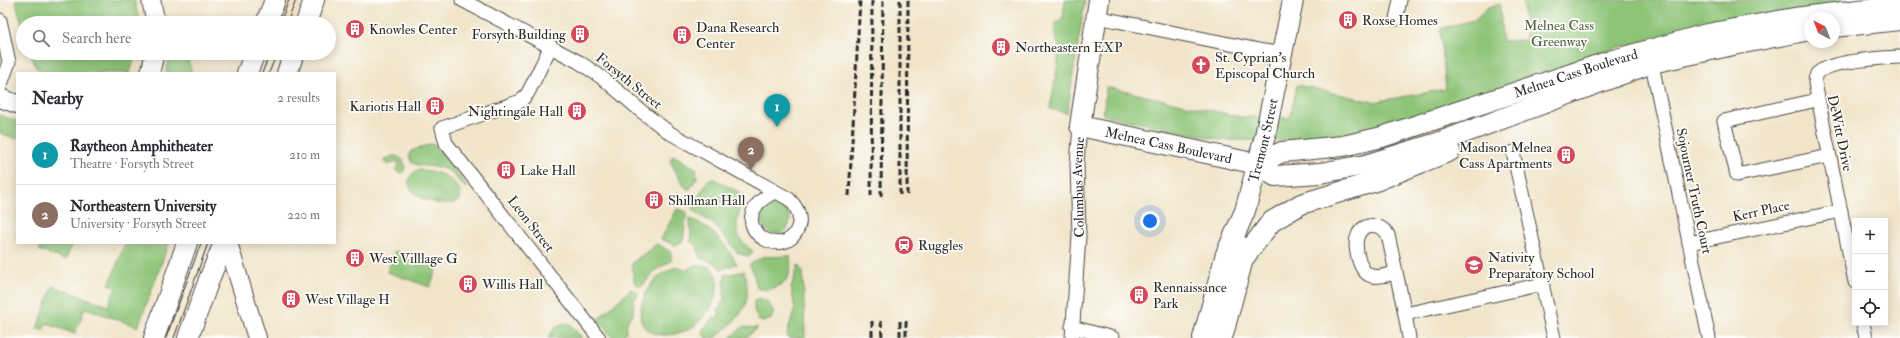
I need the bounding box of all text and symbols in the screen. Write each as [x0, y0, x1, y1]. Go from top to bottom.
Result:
building icon: Roxse Homes [1337, 9, 1359, 31]
place label: Roxse Homes [1362, 12, 1438, 29]
north arrow [1804, 12, 1840, 48]
search box [16, 16, 336, 60]
park label: Melnea Cass Greenway [1524, 17, 1594, 51]
building icon: Knowles Center [344, 18, 366, 40]
place label: Dana Research Center [696, 19, 780, 52]
place label: Knowles Center [369, 21, 458, 38]
building icon: Forsyth Building [569, 23, 591, 45]
building icon: Dana Research Center [671, 24, 693, 46]
place label: Forsyth Building [471, 26, 567, 44]
icon: search [30, 27, 52, 49]
text: Search here [62, 29, 131, 48]
building icon: Northeastern EXP [990, 36, 1012, 58]
place label: Northeastern EXP [1015, 39, 1122, 56]
street label: Melnea Cass Boulevard [1511, 45, 1640, 101]
street label: Forsyth Street [592, 49, 666, 114]
place label: St. Cyprian's Episcopal Church [1215, 49, 1316, 83]
church icon: St. Cyprian's Episcopal Church [1190, 54, 1212, 76]
text: Nearby [32, 88, 83, 109]
text: 2 results [277, 90, 320, 106]
street label: DeWitt Drive [1824, 93, 1856, 173]
pin: 1 [764, 94, 790, 127]
building icon: Kariotis Hall [424, 95, 446, 117]
street label: Tremont Street [1245, 96, 1281, 184]
place label: Kariotis Hall [349, 98, 421, 115]
building icon: Nightingale Hall [566, 100, 588, 122]
place label: Nightingale Hall [468, 103, 563, 120]
street label: Melnea Cass Boulevard [1103, 123, 1234, 167]
street label: Sojourner Truth Court [1672, 126, 1716, 256]
street label: Columbus Avenue [1068, 136, 1088, 238]
text: Raytheon Amphitheater [70, 137, 213, 156]
pin: 2 [738, 137, 764, 170]
place label: Madison Melnea Cass Apartments [1459, 139, 1552, 173]
building icon: Madison Melnea Cass Apartments [1555, 144, 1577, 166]
text: 1 [43, 147, 47, 163]
text: 210 m [289, 147, 320, 163]
text: Theatre · Forsyth Street [70, 156, 194, 172]
building icon: Lake Hall [495, 159, 517, 181]
place label: Lake Hall [520, 162, 576, 179]
building icon: Shillman Hall [643, 189, 665, 211]
place label: Shillman Hall [668, 192, 746, 209]
street label: Leon Street [504, 193, 558, 256]
text: Northeastern University [70, 197, 216, 216]
street label: Kerr Place [1731, 197, 1791, 225]
text: 2 [42, 207, 48, 223]
text: 220 m [287, 207, 320, 223]
your location [1140, 211, 1160, 231]
text: University · Forsyth Street [70, 216, 206, 232]
map controls [1852, 218, 1888, 326]
button: + [1852, 218, 1888, 254]
station icon: Ruggles [893, 234, 915, 256]
place label: Ruggles [918, 237, 963, 254]
building icon: West Villlage G [344, 247, 366, 269]
place label: Nativity Preparatory School [1488, 249, 1595, 283]
place label: West Villlage G [368, 250, 458, 267]
school or university icon: Nativity Preparatory School [1463, 254, 1485, 276]
button: − [1852, 254, 1888, 290]
building icon: Willis Hall [457, 273, 479, 295]
place label: Willis Hall [481, 276, 543, 293]
place label: Rennaissance Park [1153, 279, 1227, 312]
building icon: Rennaissance Park [1128, 284, 1150, 306]
building icon: West Village H [280, 288, 302, 310]
button: locate [1852, 290, 1888, 326]
place label: West Village H [304, 291, 390, 308]

